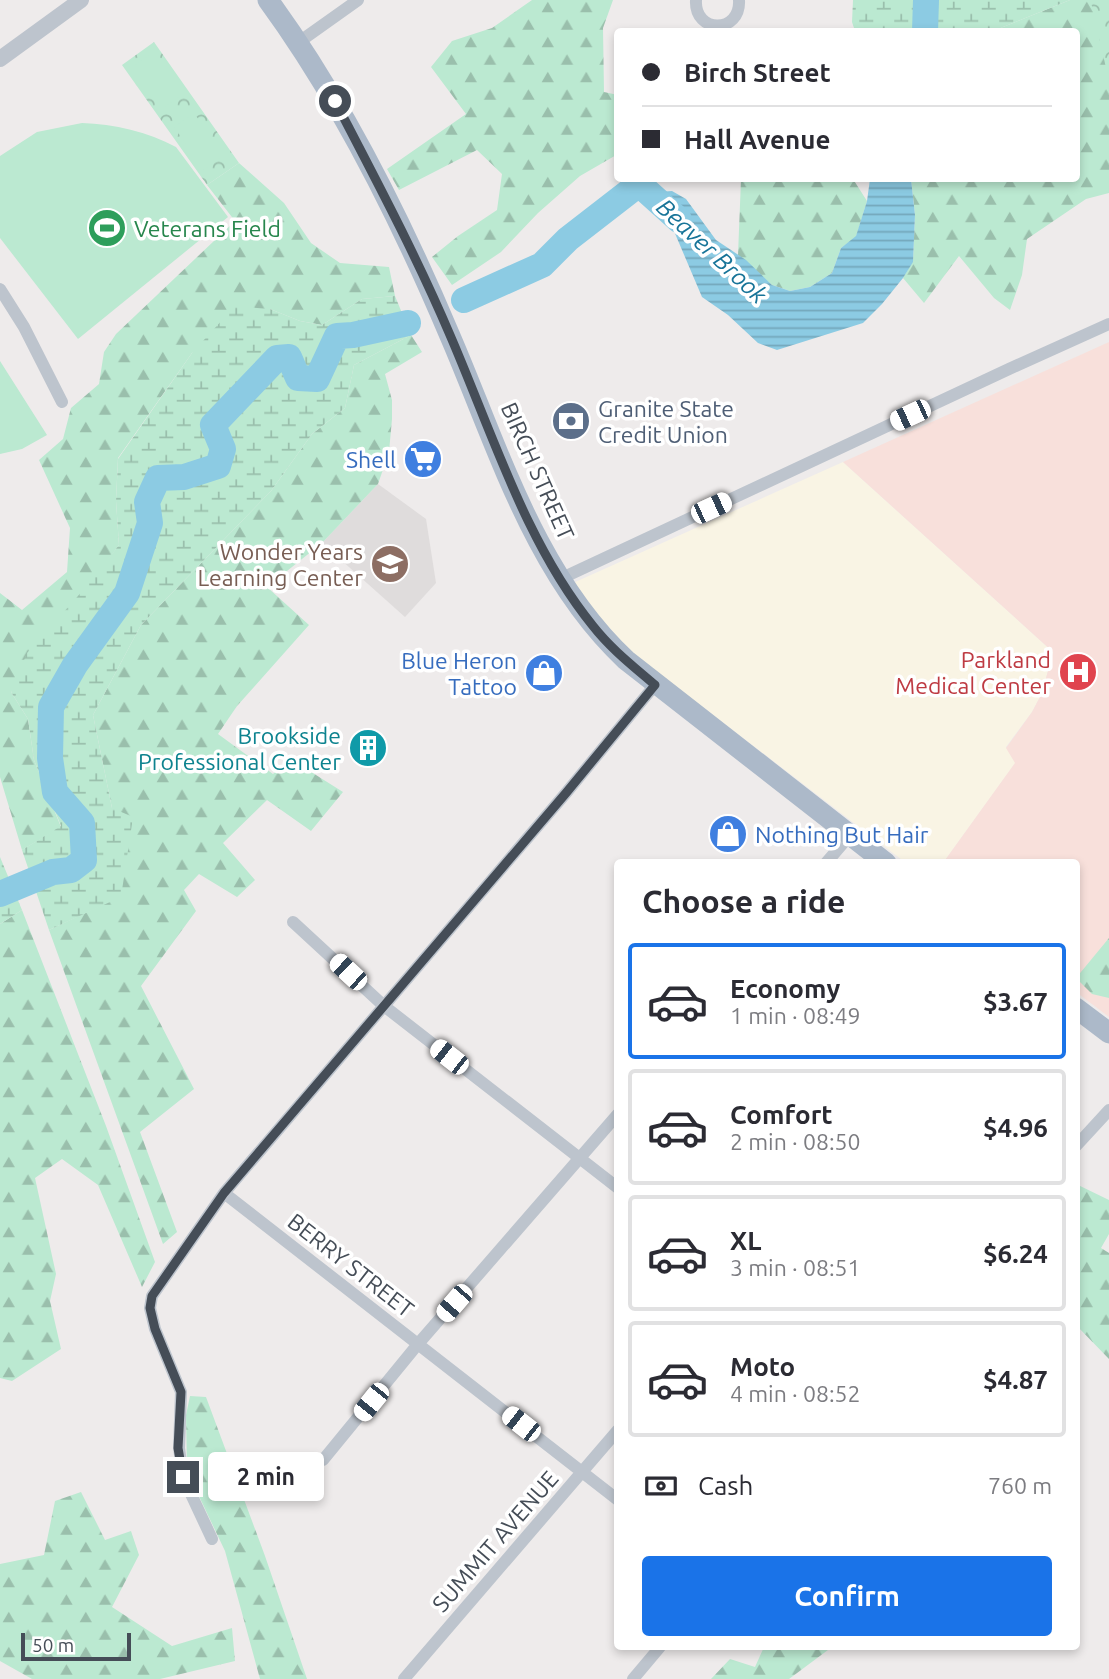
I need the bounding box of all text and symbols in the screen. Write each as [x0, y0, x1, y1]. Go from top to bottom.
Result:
text: Birch Street [684, 58, 831, 87]
route start [319, 85, 351, 117]
text: Hall Avenue [684, 125, 830, 154]
water label: Beaver Brook [651, 193, 773, 309]
sports icon: Veterans Field [86, 207, 128, 249]
place label: Veterans Field [134, 216, 281, 241]
place label: Granite State Credit Union [598, 396, 734, 447]
car [887, 397, 934, 433]
street label: BIRCH STREET [497, 398, 580, 544]
bank icon: Granite State Credit Union [550, 400, 592, 442]
supermarket icon: Shell [402, 438, 444, 480]
place label: Shell [346, 447, 396, 472]
car [688, 490, 735, 526]
place label: Wonder Years Learning Center [197, 539, 363, 590]
school or university icon: Wonder Years Learning Center [369, 543, 411, 585]
place label: Parkland Medical Center [895, 647, 1051, 698]
place label: Blue Heron Tattoo [401, 648, 517, 699]
hospital icon: Parkland Medical Center [1057, 651, 1099, 693]
shop icon: Blue Heron Tattoo [523, 652, 565, 694]
place label: Brookside Professional Center [138, 723, 341, 774]
building icon: Brookside Professional Center [347, 727, 389, 769]
shop icon: Nothing But Hair [707, 813, 749, 855]
place label: Nothing But Hair [755, 822, 929, 847]
text: Choose a ride [642, 883, 845, 919]
car [326, 950, 371, 994]
icon: car [646, 970, 709, 1033]
text: Economy [730, 974, 840, 1003]
text: $3.67 [983, 987, 1048, 1016]
text: 1 min · 08:49 [730, 1003, 861, 1028]
car [426, 1036, 473, 1078]
icon: car [646, 1096, 709, 1159]
text: Comfort [730, 1100, 833, 1129]
text: $4.96 [983, 1113, 1048, 1142]
text: 2 min · 08:50 [730, 1129, 861, 1154]
street label: BERRY STREET [283, 1208, 419, 1322]
icon: car [646, 1222, 709, 1285]
text: XL [730, 1226, 761, 1255]
text: $6.24 [983, 1239, 1048, 1268]
text: 3 min · 08:51 [730, 1255, 861, 1280]
car [433, 1280, 476, 1326]
icon: car [646, 1348, 709, 1411]
text: Moto [730, 1352, 795, 1381]
text: $4.87 [983, 1365, 1048, 1394]
car [350, 1379, 393, 1425]
text: 4 min · 08:52 [730, 1381, 861, 1406]
car [498, 1403, 545, 1445]
callout: 2 min [208, 1452, 323, 1502]
route end [167, 1461, 199, 1493]
text: 2 min [237, 1464, 295, 1489]
street label: SUMMIT AVENUE [427, 1466, 563, 1616]
icon: cash [642, 1467, 680, 1505]
text: Cash [698, 1471, 753, 1500]
text: 760 m [988, 1473, 1052, 1498]
button: Confirm [642, 1556, 1052, 1636]
scale bar [21, 1630, 131, 1662]
text: 50 m [32, 1634, 74, 1656]

